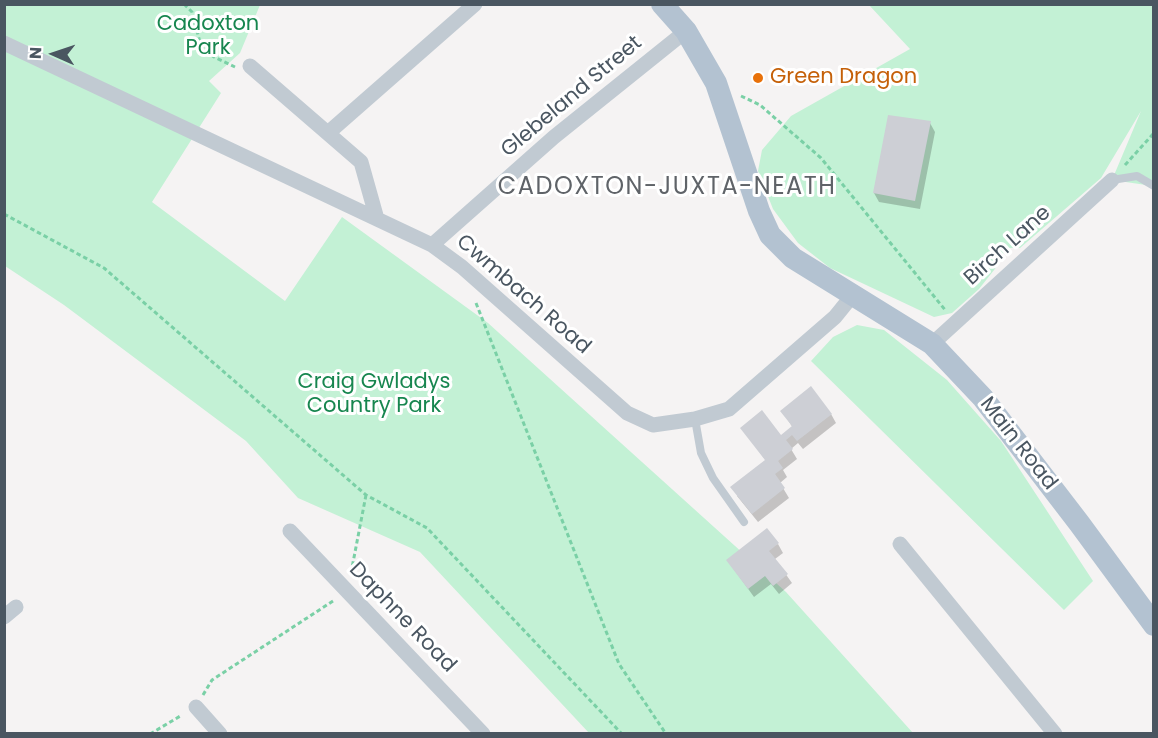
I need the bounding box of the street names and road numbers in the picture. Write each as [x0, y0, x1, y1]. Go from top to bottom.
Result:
street label: Glebeland Street [497, 31, 647, 163]
street label: Birch Lane [960, 201, 1056, 291]
street label: Cwmbach Road [451, 230, 595, 360]
street label: Main Road [974, 392, 1062, 496]
street label: Daphne Road [343, 558, 461, 678]

